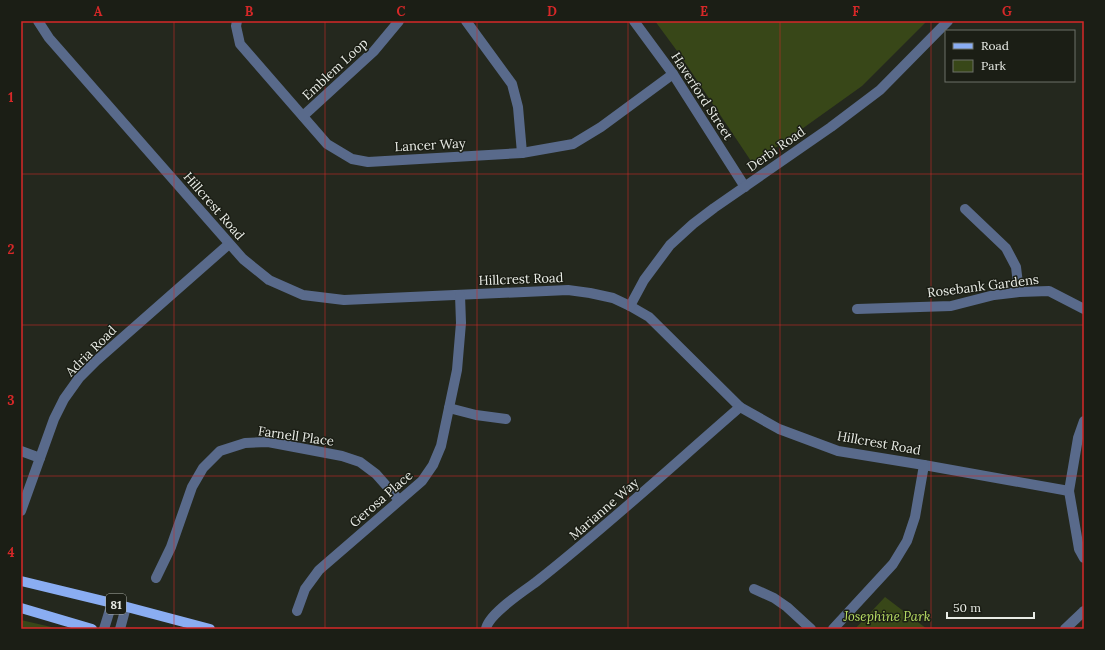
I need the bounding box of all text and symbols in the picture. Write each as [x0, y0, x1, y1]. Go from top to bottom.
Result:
text: A [94, 3, 103, 20]
text: B [245, 3, 254, 20]
text: C [397, 3, 406, 20]
text: D [547, 3, 557, 20]
text: E [700, 3, 708, 20]
text: F [852, 3, 860, 20]
text: G [1002, 3, 1012, 20]
legend [945, 30, 1075, 82]
street label: Emblem Loop [299, 34, 371, 104]
text: Road [981, 38, 1009, 53]
street label: Haverford Street [667, 49, 737, 143]
text: Park [981, 58, 1007, 73]
text: 1 [8, 89, 14, 106]
street label: Derbi Road [744, 123, 809, 175]
street label: Lancer Way [394, 135, 466, 155]
street label: Hillcrest Road [180, 168, 248, 244]
text: 2 [8, 241, 15, 258]
street label: Hillcrest Road [478, 269, 564, 289]
street label: Rosebank Gardens [926, 271, 1040, 301]
street label: Adria Road [61, 322, 120, 381]
text: 3 [7, 392, 15, 409]
street label: Farnell Place [257, 422, 335, 450]
street label: Hillcrest Road [836, 427, 923, 459]
street label: Gerosa Place [346, 467, 416, 531]
street label: Marianne Way [566, 474, 642, 544]
text: 4 [7, 544, 15, 561]
road number: 81 [106, 594, 126, 614]
scale bar [947, 594, 1034, 620]
text: 50 m [953, 600, 981, 615]
park label: Josephine Park [842, 608, 931, 625]

